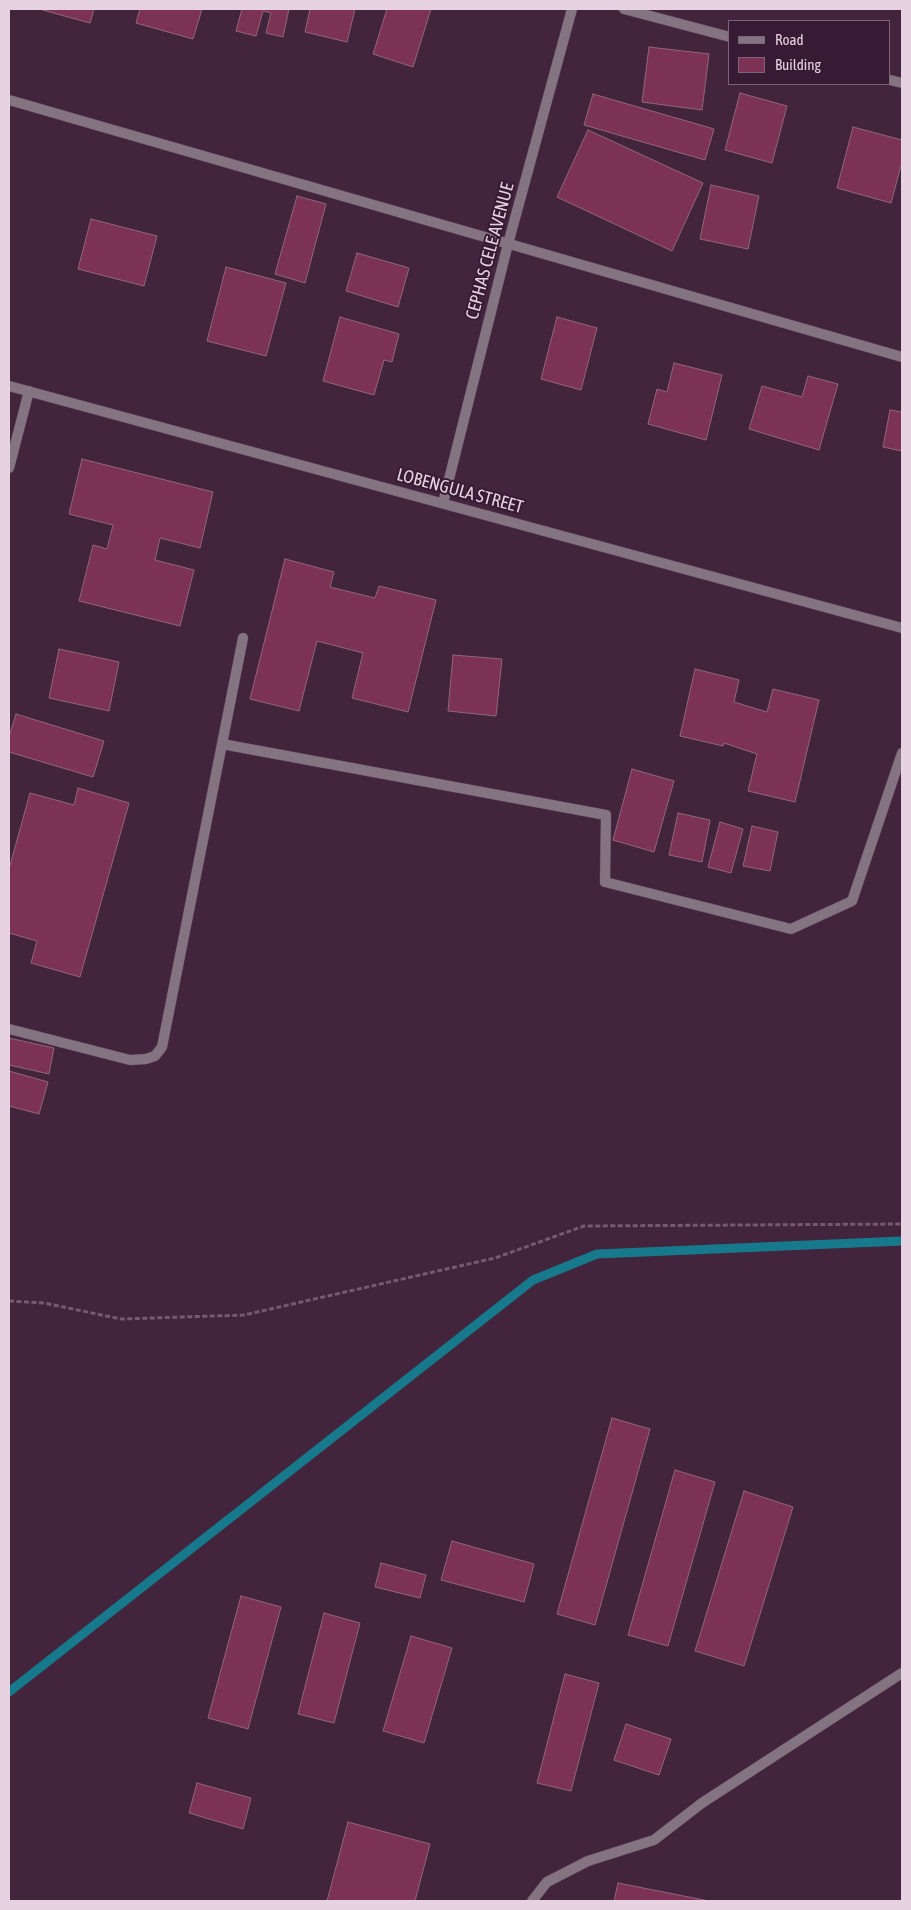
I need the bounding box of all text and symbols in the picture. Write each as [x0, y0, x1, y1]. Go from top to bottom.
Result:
legend [728, 20, 891, 85]
text: Road [775, 31, 804, 48]
text: Building [775, 56, 821, 73]
street label: CEPHAS CELE AVENUE [461, 180, 519, 322]
street label: LOBENGULA STREET [394, 464, 526, 518]

